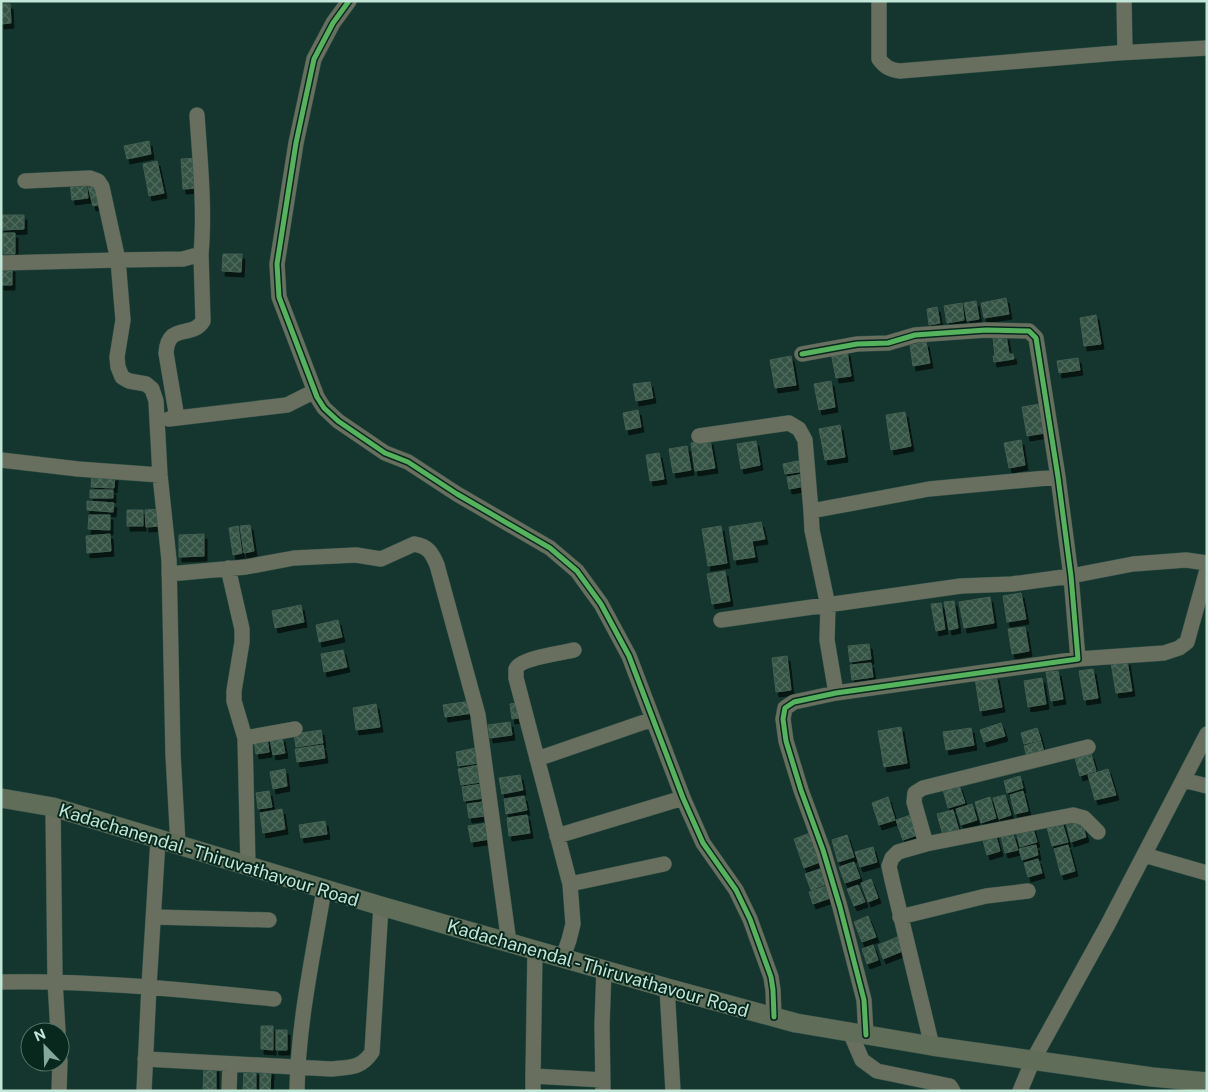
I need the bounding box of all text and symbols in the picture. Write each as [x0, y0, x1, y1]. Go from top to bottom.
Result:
street label: Kadachanendal - Thiruvathavour Road [56, 799, 362, 911]
street label: Kadachanendal - Thiruvathavour Road [445, 915, 751, 1021]
north arrow [20, 1022, 70, 1072]
text: N [32, 1026, 48, 1045]

